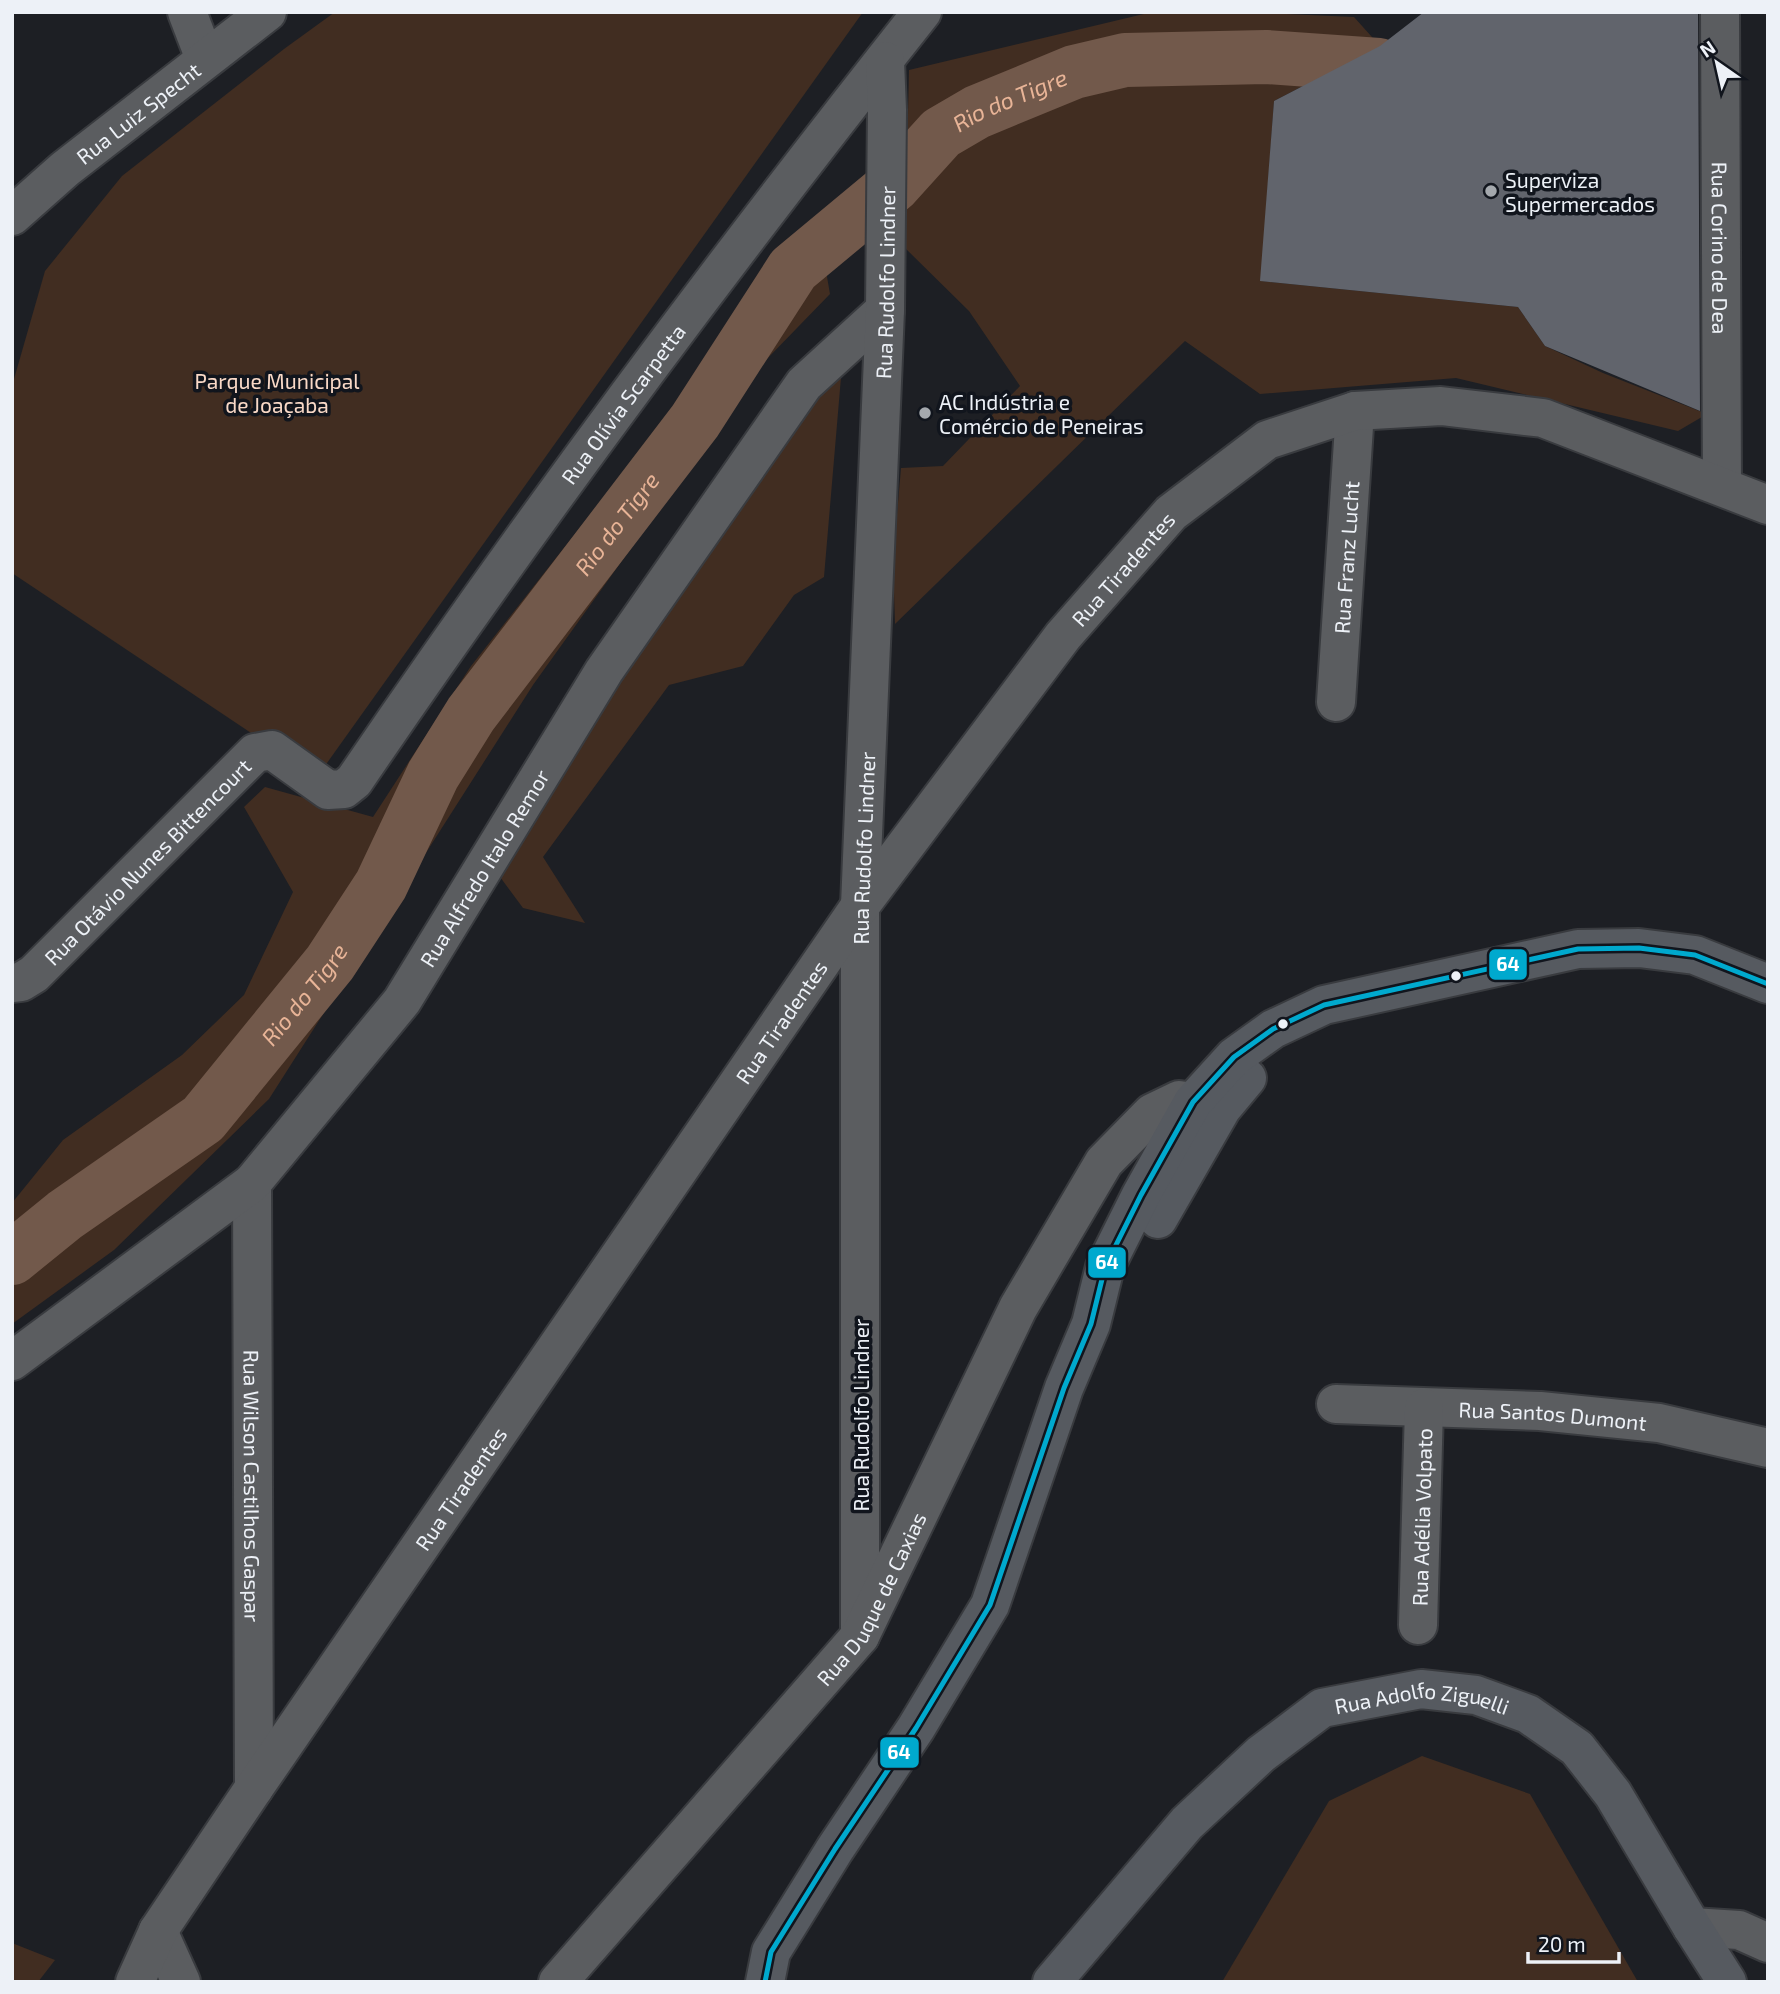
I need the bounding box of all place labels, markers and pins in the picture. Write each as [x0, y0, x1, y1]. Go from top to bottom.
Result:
place label: Superviza Supermercados [1505, 167, 1655, 216]
marker: Superviza Supermercados [1483, 183, 1499, 199]
place label: AC Indústria e Comércio de Peneiras [939, 389, 1144, 438]
marker: AC Indústria e Comércio de Peneiras [917, 405, 933, 421]
unlabelled marker [1449, 969, 1463, 983]
unlabelled marker [1276, 1017, 1290, 1031]

